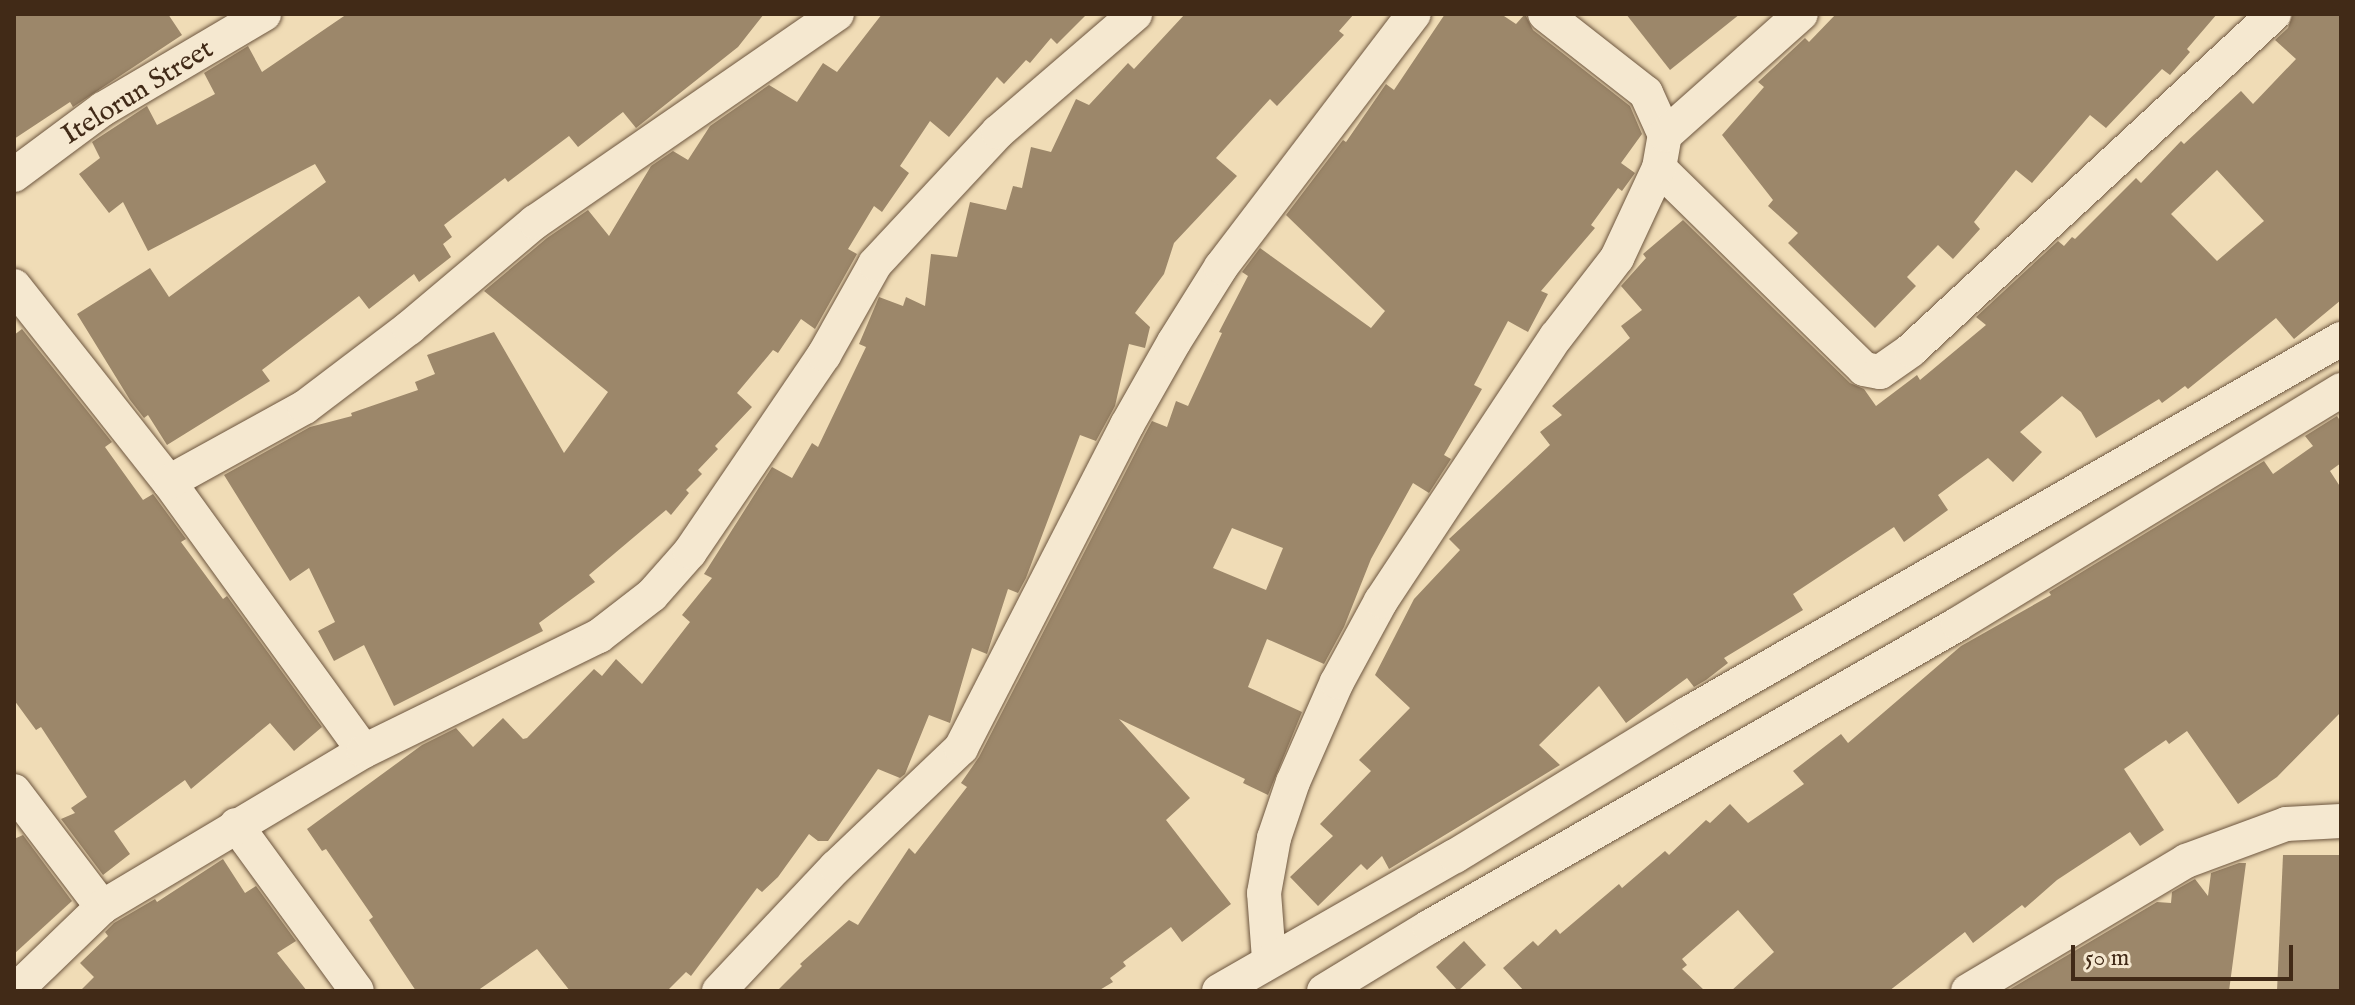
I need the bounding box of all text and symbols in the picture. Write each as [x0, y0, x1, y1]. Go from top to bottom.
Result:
street label: Itelorun Street [56, 33, 220, 153]
scale bar [2075, 929, 2297, 979]
text: 50 m [2085, 943, 2129, 974]

